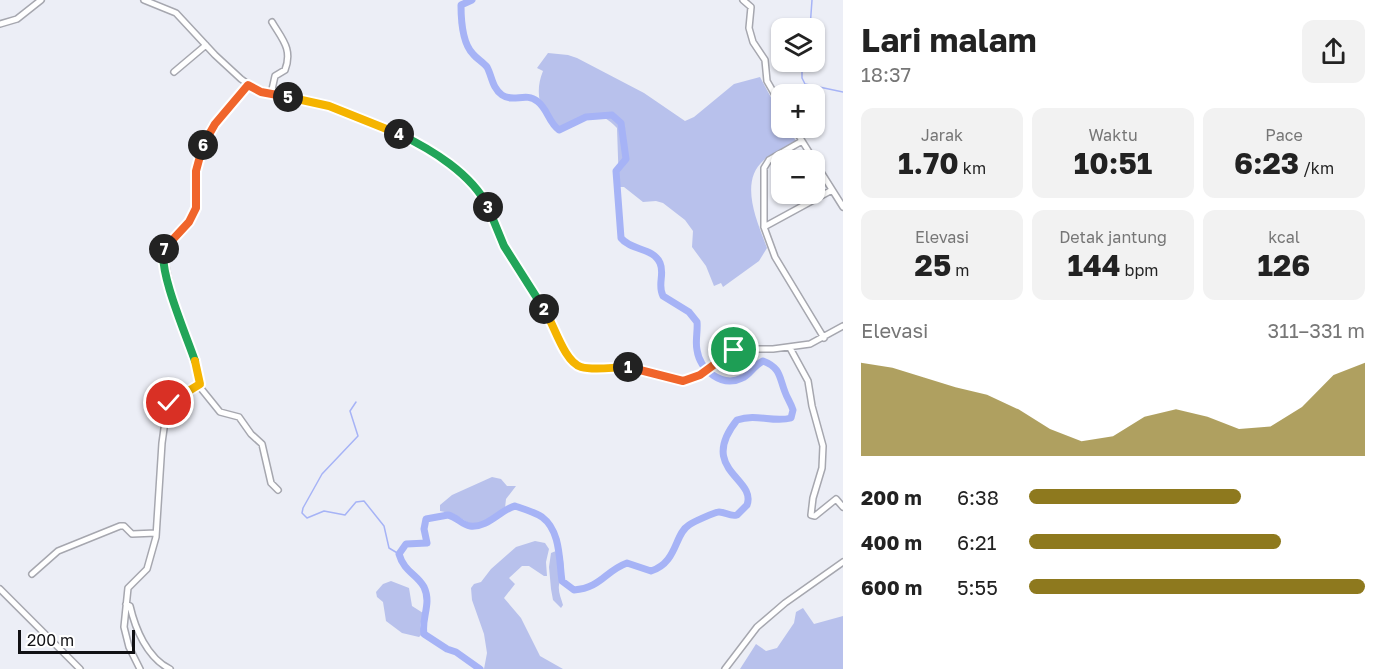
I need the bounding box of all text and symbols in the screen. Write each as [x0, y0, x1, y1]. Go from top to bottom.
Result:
map controls [771, 18, 825, 204]
button: layers [771, 18, 825, 72]
text: Lari malam [861, 20, 1037, 59]
button: share [1302, 20, 1365, 83]
text: 18:37 [861, 62, 911, 86]
pin: 5 [273, 82, 303, 112]
button: + [771, 84, 825, 138]
text: 5 [283, 87, 293, 107]
pin: 4 [384, 119, 414, 149]
text: 4 [394, 124, 404, 144]
text: Jarak [921, 125, 963, 145]
text: Waktu [1088, 125, 1138, 145]
text: Pace [1265, 125, 1303, 145]
pin: 6 [188, 130, 218, 160]
text: 6 [198, 135, 208, 155]
text: 1.70 [898, 145, 959, 181]
text: 10:51 [1074, 145, 1152, 181]
text: 6:23 [1234, 145, 1299, 181]
button: − [771, 150, 825, 204]
text: km [959, 158, 986, 178]
text: /km [1299, 158, 1334, 178]
pin: 3 [473, 192, 503, 222]
text: 3 [483, 197, 493, 217]
text: Elevasi [915, 227, 969, 247]
text: Detak jantung [1059, 227, 1167, 247]
text: kcal [1268, 227, 1300, 247]
pin: 7 [149, 234, 179, 264]
text: 7 [160, 239, 168, 259]
text: 25 [915, 247, 951, 283]
text: 144 [1068, 247, 1121, 283]
text: 126 [1258, 247, 1310, 283]
text: m [951, 260, 969, 280]
text: bpm [1121, 260, 1158, 280]
pin: 2 [529, 294, 559, 324]
text: 2 [539, 299, 549, 319]
text: Elevasi [861, 318, 928, 342]
text: 311–331 m [1268, 318, 1365, 342]
pin [708, 324, 759, 375]
icon: arrive [717, 333, 750, 366]
pin: 1 [613, 352, 643, 382]
text: 1 [624, 357, 632, 377]
pin [143, 377, 194, 428]
icon: check [152, 386, 185, 419]
text: 200 m [861, 485, 922, 509]
text: 6:38 [957, 485, 999, 509]
text: 400 m [861, 530, 922, 554]
text: 6:21 [957, 530, 996, 554]
text: 600 m [861, 575, 922, 599]
text: 5:55 [957, 575, 998, 599]
scale bar [18, 627, 135, 654]
text: 200 m [27, 630, 74, 650]

